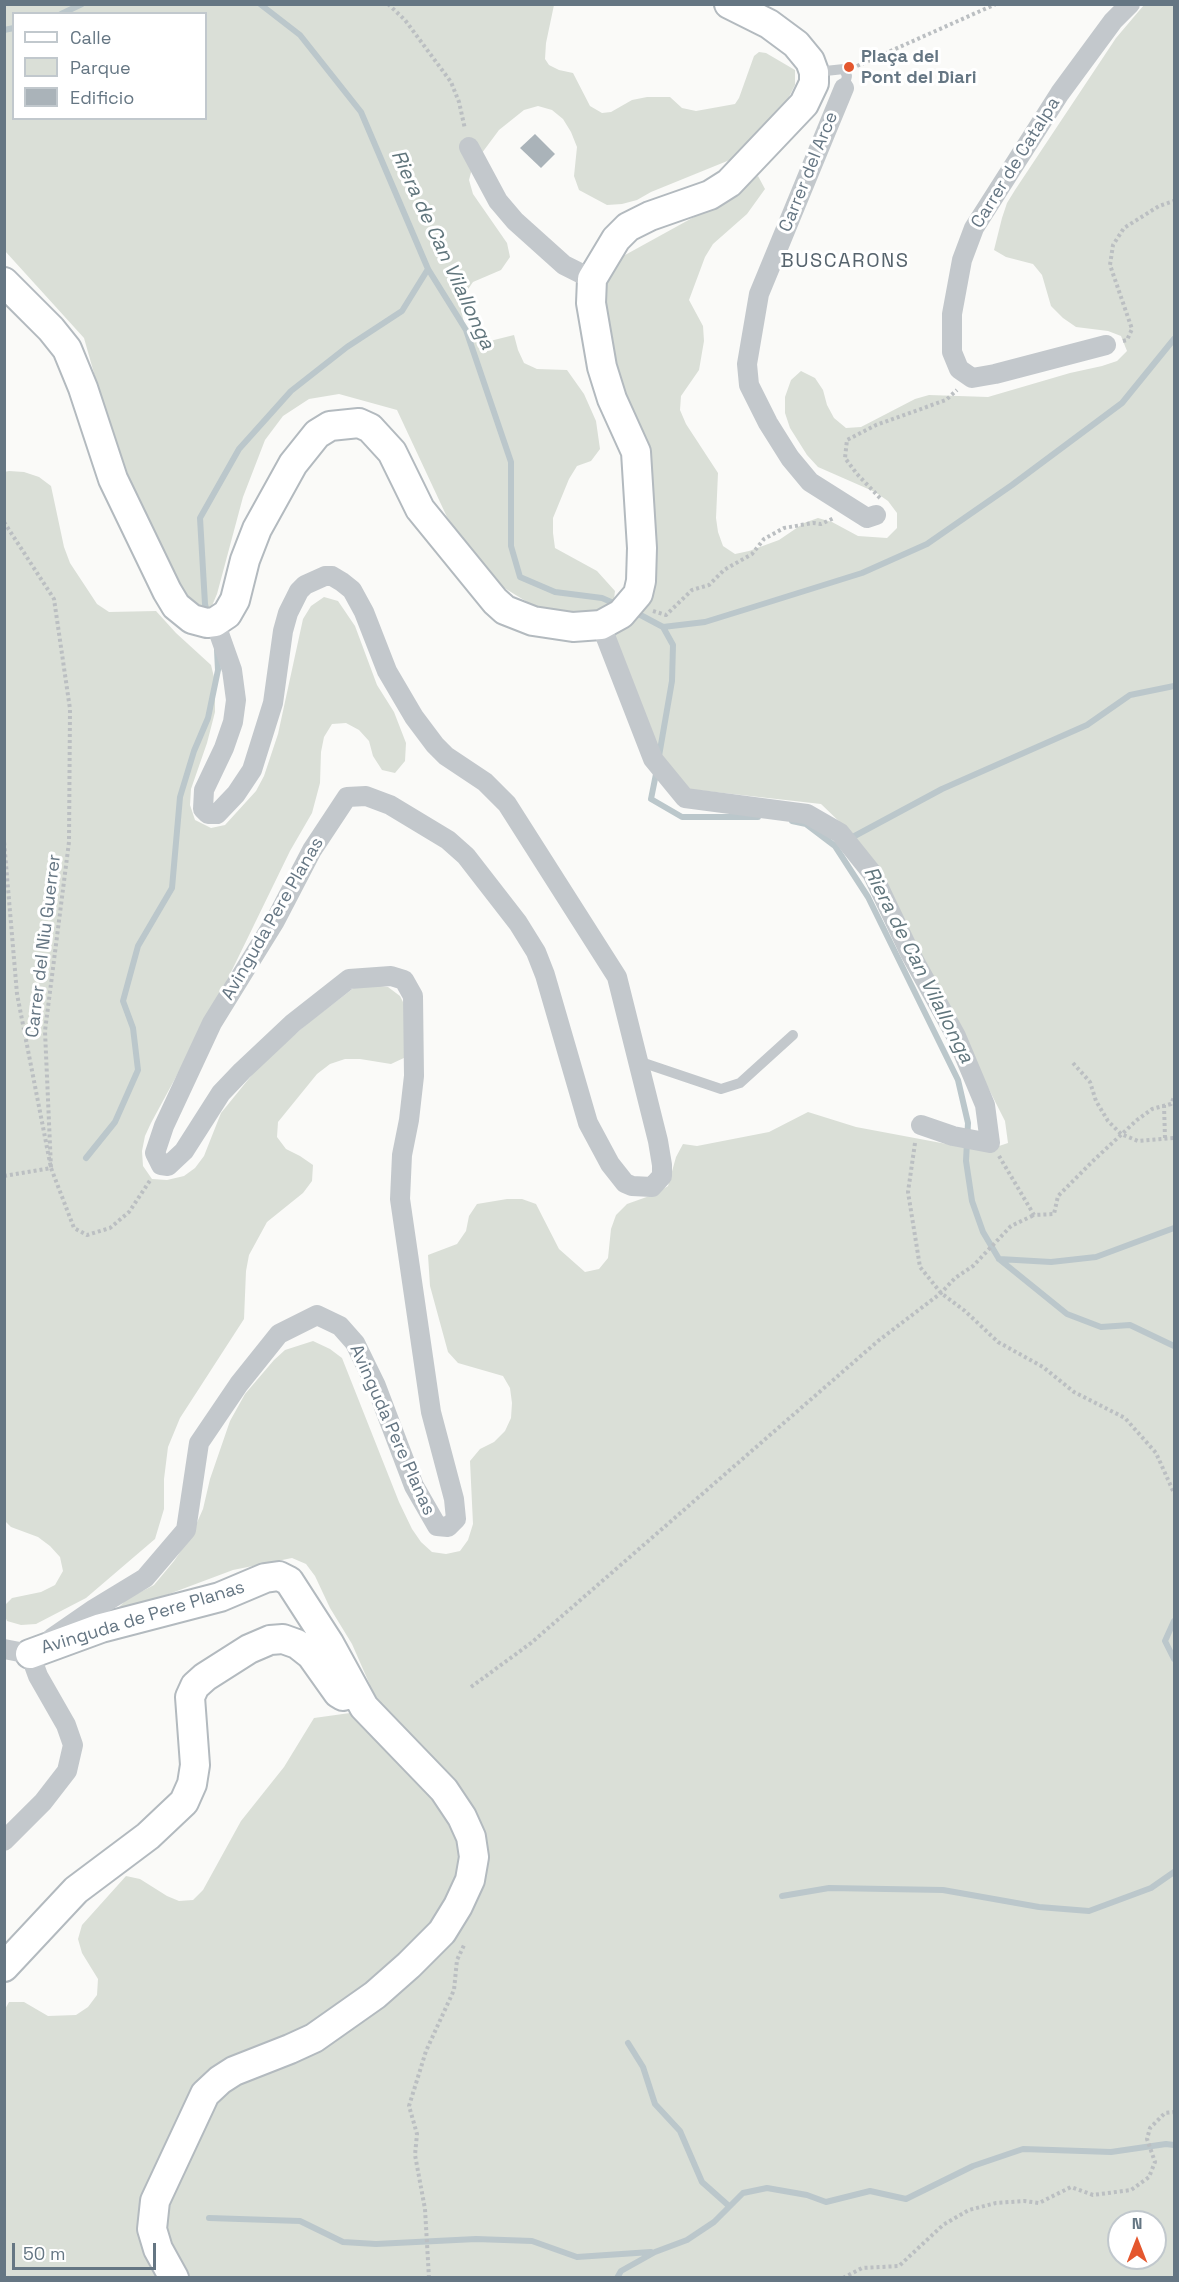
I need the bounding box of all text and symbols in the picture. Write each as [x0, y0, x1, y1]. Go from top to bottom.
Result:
legend [12, 12, 207, 120]
text: Calle [70, 26, 111, 49]
place label: Plaça del Pont del Diari [861, 46, 977, 88]
text: Parque [70, 56, 131, 79]
marker: Plaça del Pont del Diari [842, 60, 856, 74]
text: Edificio [70, 86, 134, 109]
street label: Carrer de Catalpa [967, 94, 1065, 232]
street label: Carrer del Arce [775, 109, 843, 235]
water label: Riera de Can Vilallonga [385, 146, 499, 354]
district label: BUSCARONS [780, 250, 910, 274]
street label: Avinguda Pere Planas [217, 834, 329, 1004]
street label: Carrer del Niu Guerrer [22, 853, 66, 1039]
water label: Riera de Can Vilallonga [858, 863, 978, 1067]
street label: Avinguda Pere Planas [345, 1341, 439, 1519]
street label: Avinguda de Pere Planas [39, 1577, 247, 1659]
north arrow [1107, 2210, 1167, 2270]
text: N [1132, 2213, 1142, 2234]
scale bar [15, 2231, 159, 2269]
text: 50 m [23, 2242, 65, 2265]

